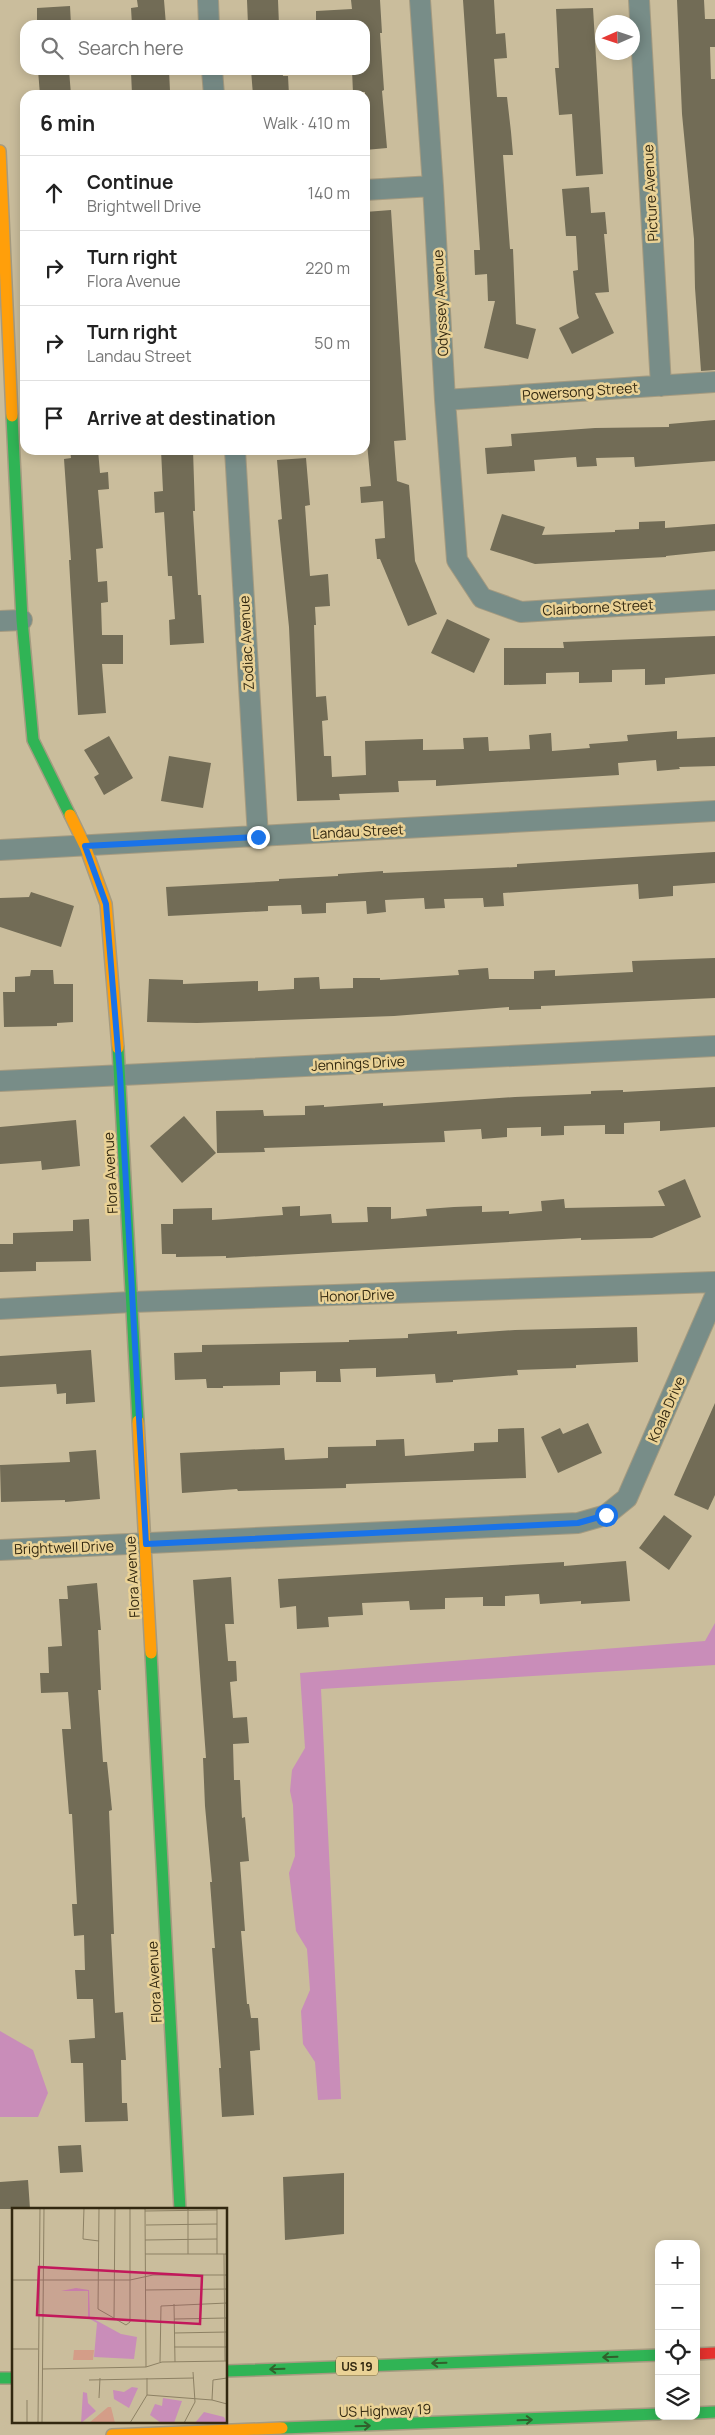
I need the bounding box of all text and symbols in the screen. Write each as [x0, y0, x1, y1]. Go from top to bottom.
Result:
north arrow [595, 15, 640, 60]
search box [20, 20, 370, 75]
icon: search [38, 34, 66, 62]
text: Search here [78, 35, 184, 61]
text: 6 min [40, 109, 95, 137]
text: Walk · 410 m [263, 112, 350, 134]
street label: Picture Avenue [638, 144, 662, 242]
text: Continue [87, 169, 173, 195]
icon: ahead [40, 179, 68, 207]
text: 140 m [308, 182, 350, 204]
text: Brightwell Drive [87, 195, 201, 217]
text: Turn right [87, 244, 177, 270]
street label: Odyssey Avenue [428, 249, 452, 357]
icon: right [40, 254, 68, 282]
text: 220 m [305, 257, 350, 279]
text: Flora Avenue [87, 270, 181, 292]
text: Turn right [87, 319, 177, 345]
icon: right [40, 329, 68, 357]
text: 50 m [314, 332, 350, 354]
text: Landau Street [87, 345, 192, 367]
street label: Powersong Street [521, 377, 639, 405]
icon: arrive [40, 404, 68, 432]
text: Arrive at destination [87, 405, 276, 431]
street label: Zodiac Avenue [234, 595, 258, 691]
street label: Clairborne Street [542, 595, 654, 619]
street label: Landau Street [312, 819, 405, 843]
route end [247, 826, 270, 849]
street label: Jennings Drive [311, 1051, 405, 1075]
street label: Flora Avenue [98, 1132, 122, 1214]
street label: Honor Drive [319, 1284, 395, 1306]
street label: Koala Drive [643, 1373, 689, 1445]
route start [595, 1504, 618, 1527]
street label: Brightwell Drive [14, 1536, 114, 1558]
street label: Flora Avenue [120, 1536, 144, 1618]
street label: Flora Avenue [142, 1941, 166, 2023]
inset map [12, 2208, 228, 2422]
map controls [655, 2240, 700, 2420]
button: + [655, 2240, 700, 2285]
button: − [655, 2285, 700, 2330]
button: locate [655, 2330, 700, 2375]
one-way arrow [602, 2352, 618, 2361]
road number: US 19 [336, 2356, 378, 2376]
one-way arrow [432, 2358, 448, 2368]
one-way arrow [269, 2364, 285, 2373]
button: layers [655, 2375, 700, 2420]
street label: US Highway 19 [339, 2399, 431, 2421]
one-way arrow [517, 2415, 533, 2424]
one-way arrow [354, 2421, 370, 2430]

